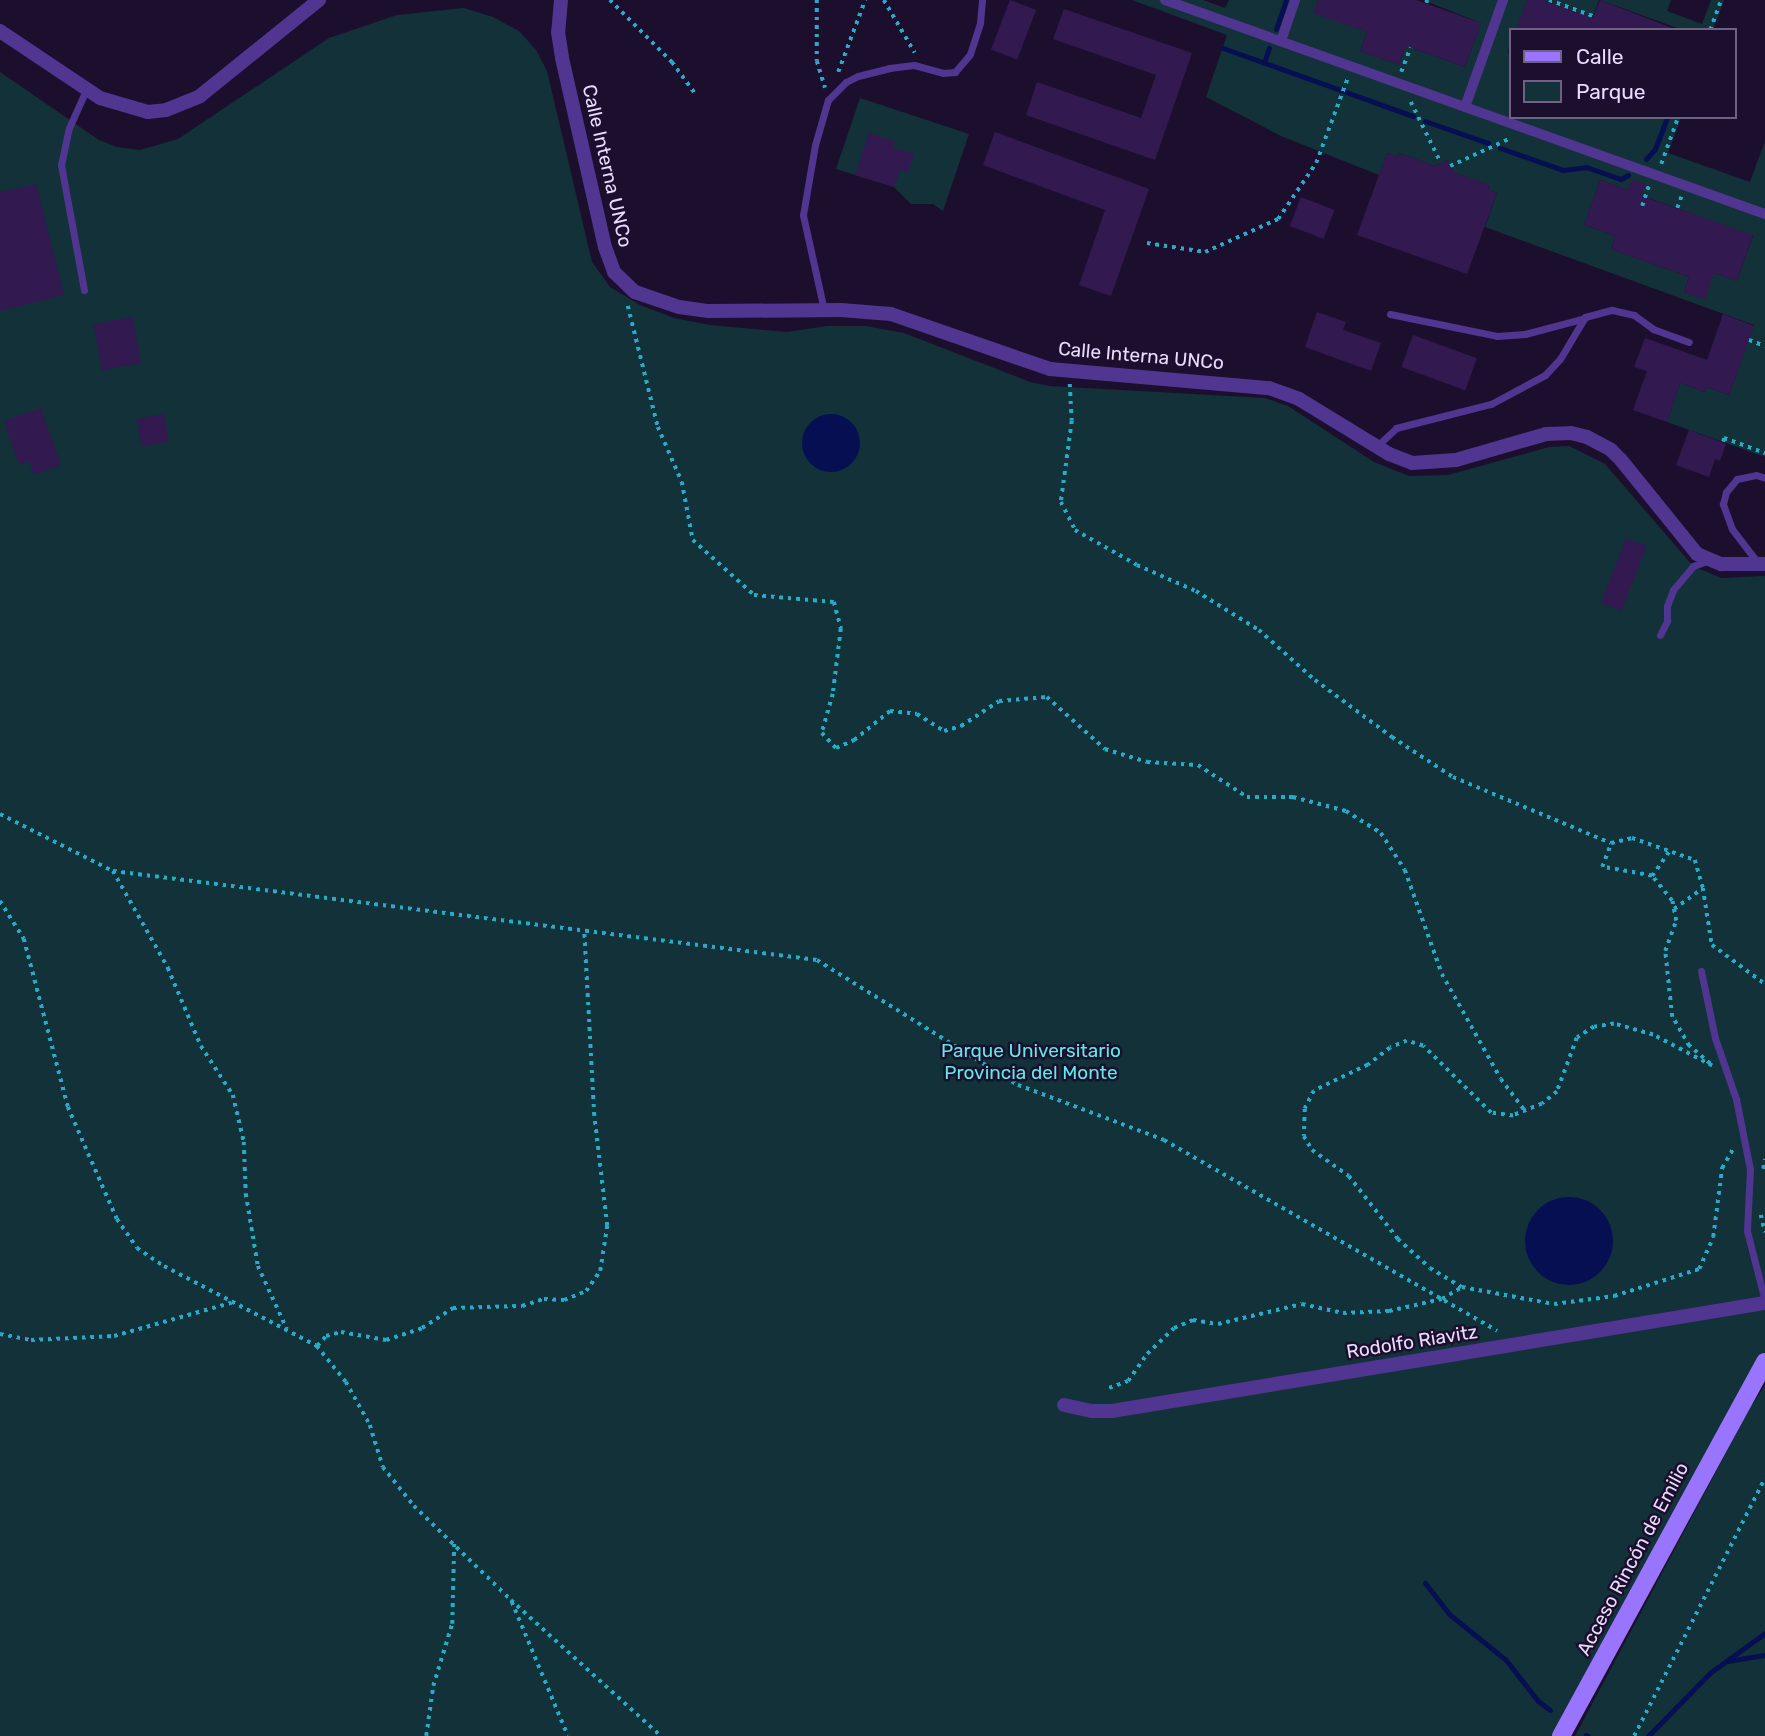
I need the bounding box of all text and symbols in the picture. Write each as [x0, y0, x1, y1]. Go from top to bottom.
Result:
legend [1510, 28, 1737, 119]
text: Calle [1576, 44, 1624, 69]
text: Parque [1576, 79, 1646, 104]
street label: Calle Interna UNCo [577, 82, 637, 250]
street label: Calle Interna UNCo [1057, 337, 1225, 375]
park label: Parque Universitario Provincia del Monte [941, 1040, 1121, 1084]
street label: Rodolfo Riavitz [1345, 1320, 1479, 1364]
street label: Acceso Rincón de Emilio [1572, 1459, 1694, 1659]

